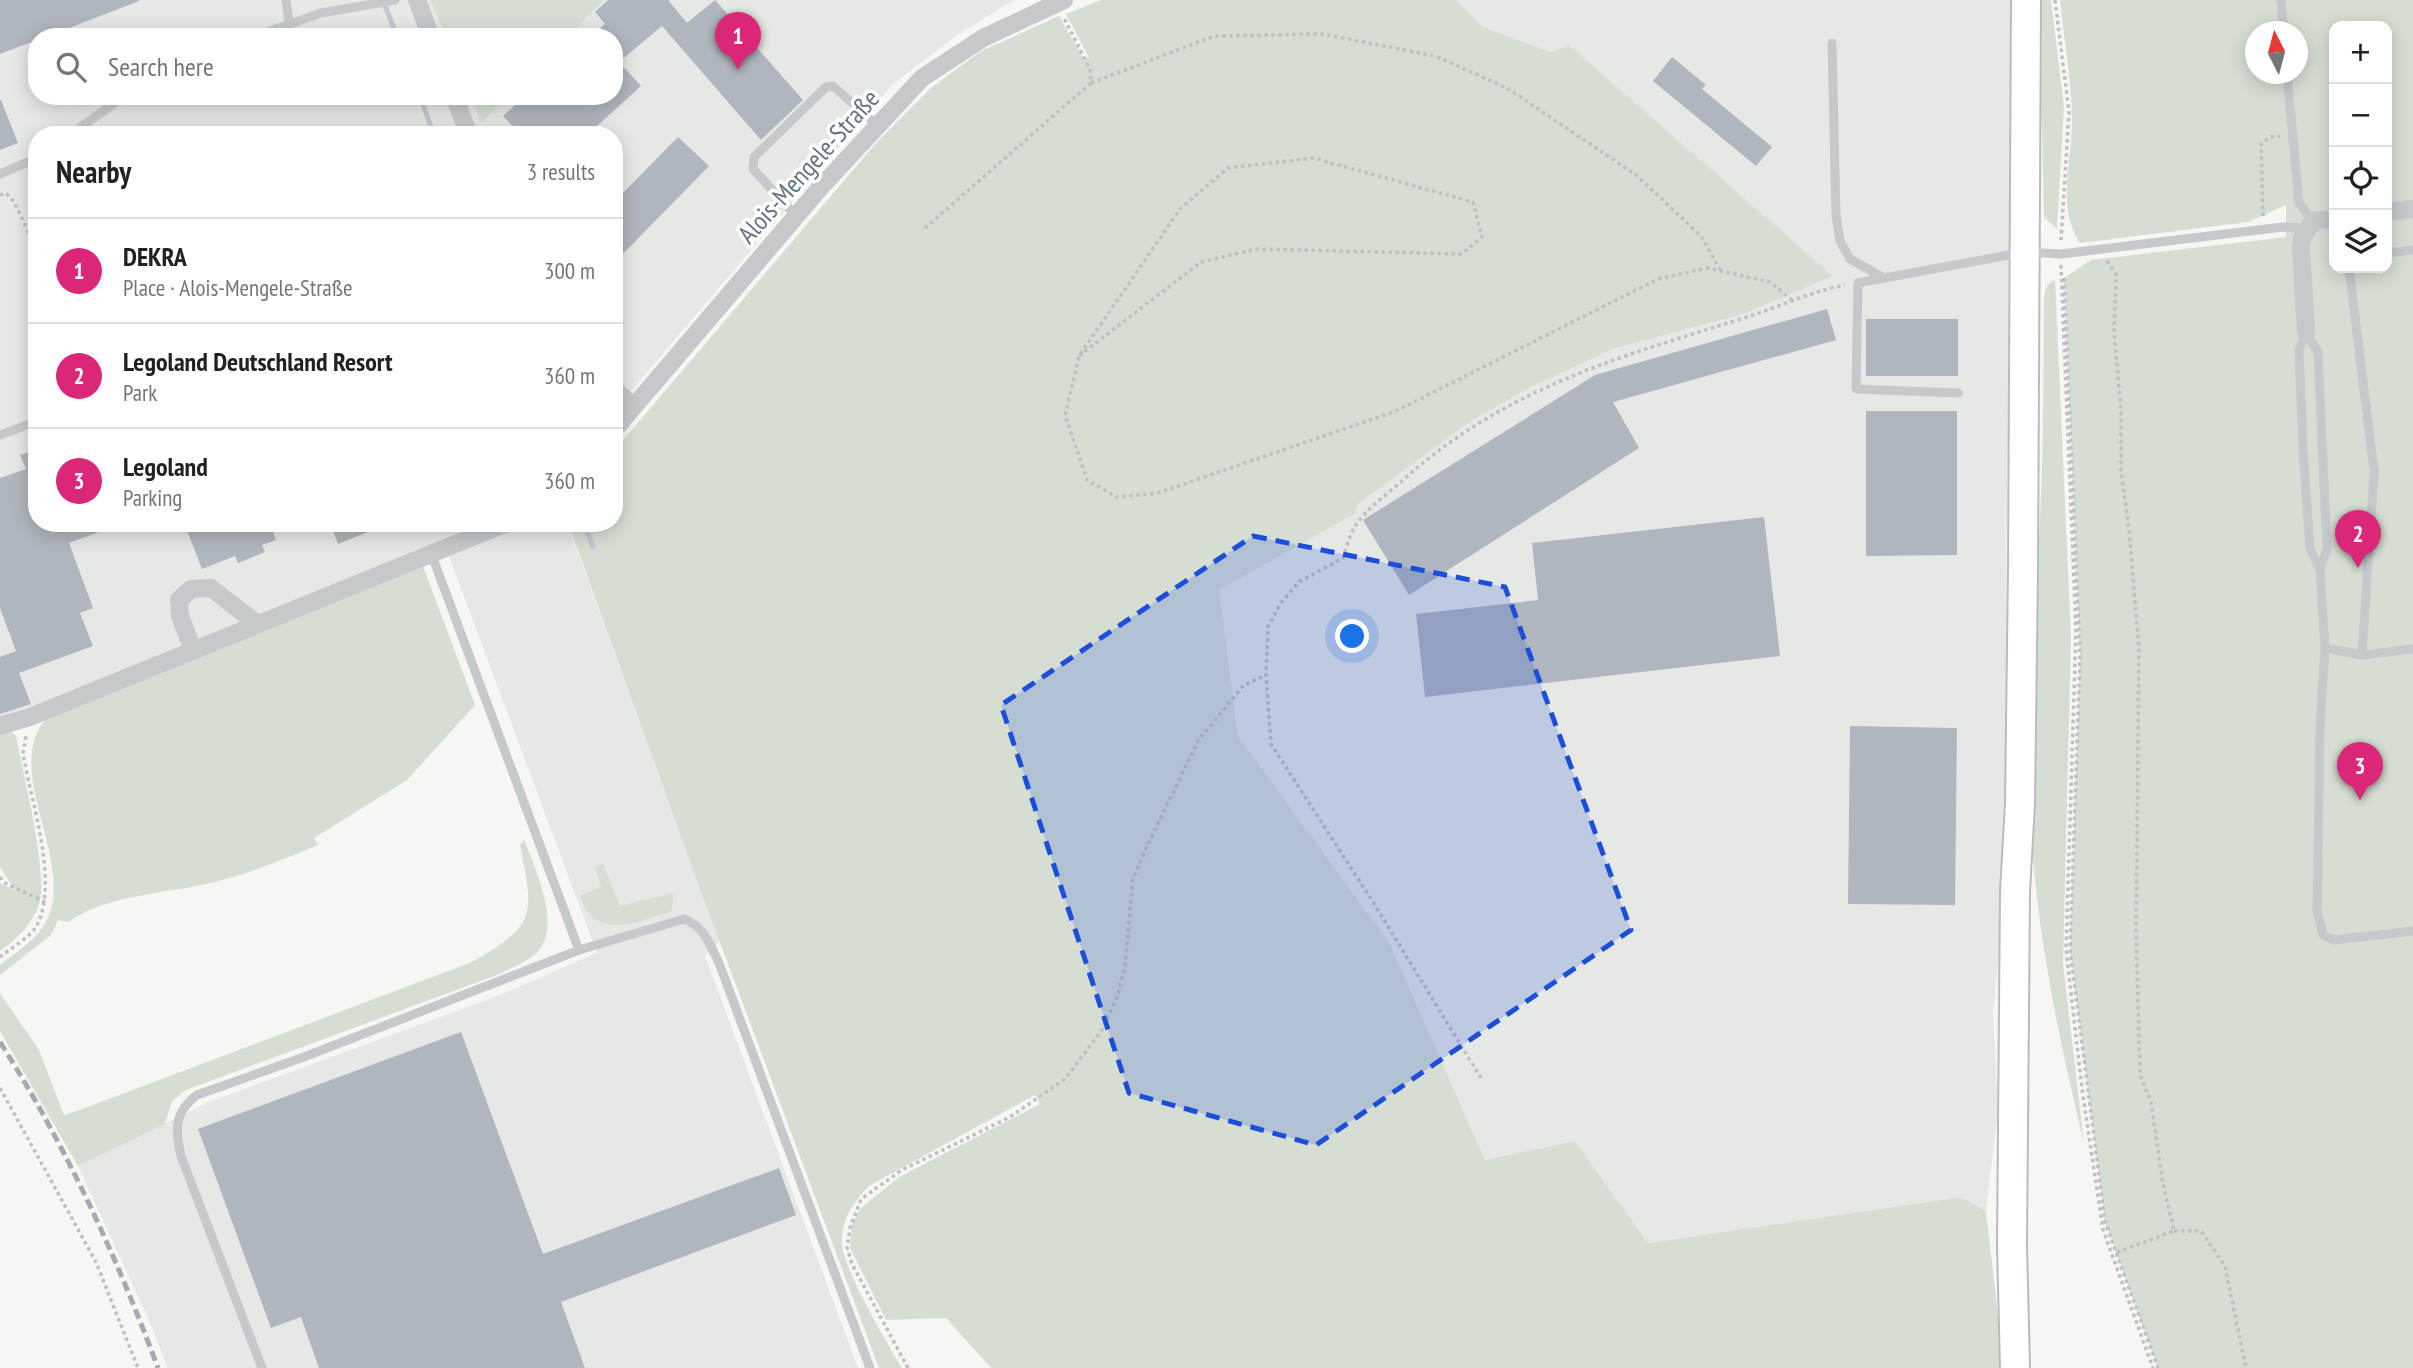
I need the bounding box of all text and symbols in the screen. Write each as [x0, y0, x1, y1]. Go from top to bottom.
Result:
pin: 1 [715, 12, 761, 70]
north arrow [2245, 21, 2308, 84]
map controls [2329, 21, 2392, 273]
button: + [2329, 21, 2392, 84]
search box [28, 28, 623, 105]
icon: search [52, 48, 90, 86]
text: Search here [108, 50, 214, 83]
street label: Alois-Mengele-Straße [730, 82, 886, 250]
button: − [2329, 84, 2392, 147]
button: locate [2329, 147, 2392, 210]
text: Nearby [56, 152, 131, 191]
text: 3 results [527, 157, 595, 186]
button: layers [2329, 210, 2392, 273]
text: DEKRA [123, 240, 187, 273]
text: 1 [74, 256, 85, 285]
text: 300 m [544, 256, 595, 285]
text: Place · Alois-Mengele-Straße [123, 273, 353, 302]
text: Legoland Deutschland Resort [123, 345, 393, 378]
text: 2 [74, 361, 85, 390]
text: 360 m [544, 361, 595, 390]
text: Park [123, 378, 157, 407]
text: Legoland [123, 450, 208, 483]
text: 3 [74, 466, 85, 495]
text: 360 m [544, 466, 595, 495]
text: Parking [123, 483, 182, 512]
pin: 2 [2335, 510, 2381, 568]
your location [1335, 619, 1369, 653]
pin: 3 [2337, 742, 2383, 800]

